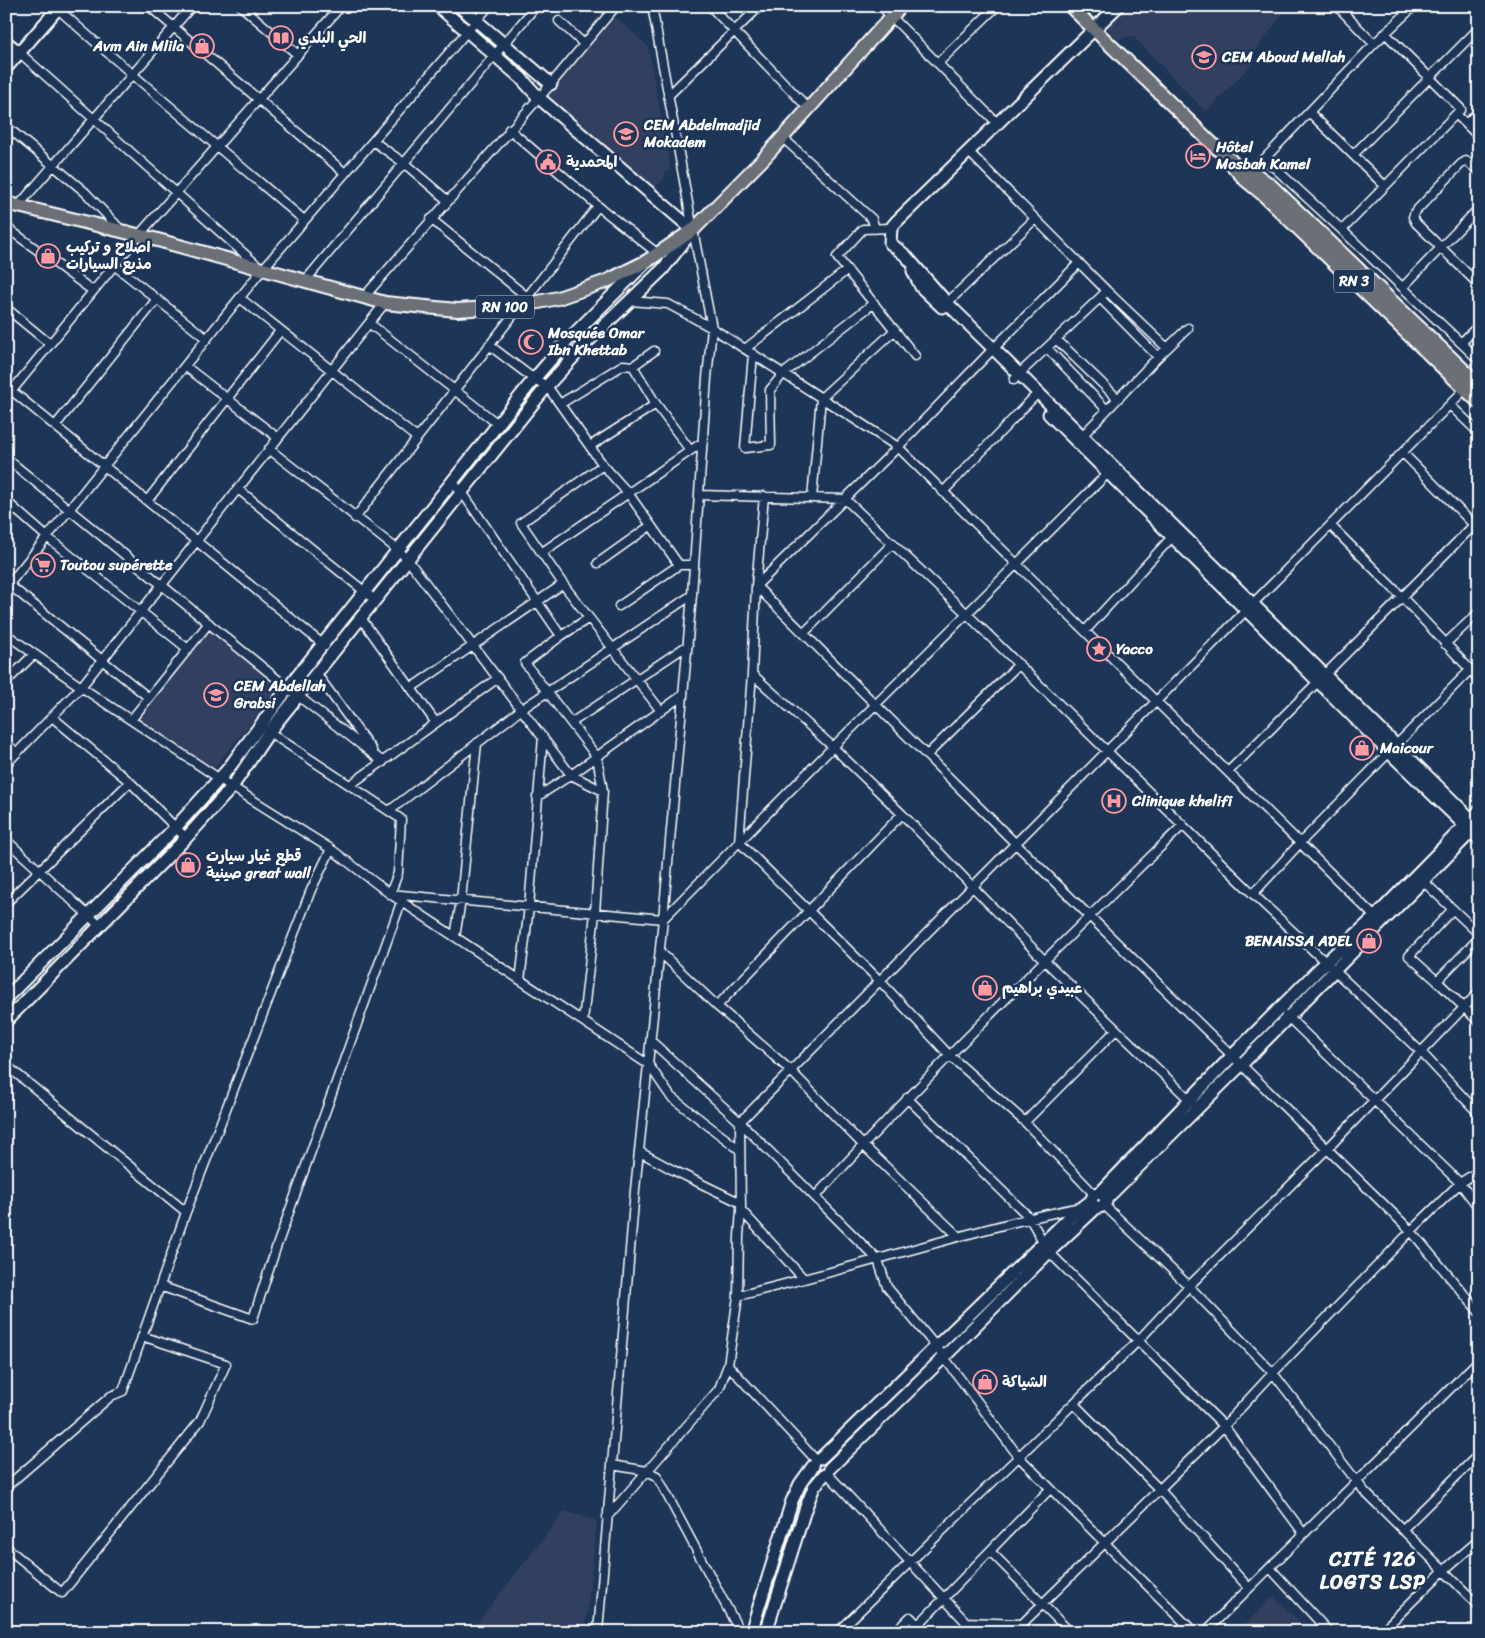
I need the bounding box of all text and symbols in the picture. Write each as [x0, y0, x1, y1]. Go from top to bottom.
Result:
library icon: الحي البلدي [268, 25, 294, 51]
place label: الحي البلدي [298, 25, 366, 52]
place label: Avm Ain Mlila [92, 33, 184, 59]
shop icon: Avm Ain Mlila [189, 33, 215, 59]
school or university icon: CEM Aboud Mellah [1191, 44, 1217, 70]
place label: CEM Aboud Mellah [1221, 44, 1345, 70]
place label: CEM Abdelmadjid Mokadem [643, 112, 762, 155]
school or university icon: CEM Abdelmadjid Mokadem [613, 121, 639, 147]
place label: Hôtel Mosbah Kamel [1215, 134, 1311, 177]
hotel icon: Hôtel Mosbah Kamel [1185, 143, 1211, 169]
public building icon: المحمدية [535, 149, 561, 175]
place label: المحمدية [566, 149, 618, 175]
place label: اصلاح و تركيب مذيع السيارات [66, 234, 152, 277]
shop icon: اصلاح و تركيب مذيع السيارات [35, 243, 61, 269]
road number: RN 3 [1334, 270, 1374, 292]
road number: RN 100 [476, 296, 534, 318]
place label: Mosquée Omar Ibn Khettab [547, 320, 646, 363]
mosque icon: Mosquée Omar Ibn Khettab [518, 329, 544, 355]
supermarket icon: Toutou supérette [30, 552, 56, 578]
place label: Toutou supérette [60, 552, 173, 578]
place icon: Yacco [1086, 636, 1112, 662]
place label: Yacco [1116, 636, 1153, 662]
place label: CEM Abdellah Grabsi [233, 673, 326, 716]
school or university icon: CEM Abdellah Grabsi [203, 682, 229, 708]
shop icon: Maicour [1349, 735, 1375, 761]
place label: Maicour [1379, 735, 1435, 761]
hospital icon: Clinique khelifi [1101, 788, 1127, 814]
place label: Clinique khelifi [1131, 788, 1233, 814]
place label: قطع غيار سيارت صينية great wall [206, 843, 312, 886]
shop icon: قطع غيار سيارت صينية great wall [175, 852, 201, 878]
place label: BENAISSA ADEL [1245, 928, 1353, 954]
shop icon: BENAISSA ADEL [1356, 928, 1382, 954]
shop icon: عبيدي براهيم [972, 975, 998, 1001]
place label: عبيدي براهيم [1002, 975, 1082, 1001]
shop icon: الشياكة [972, 1369, 998, 1395]
place label: الشياكة [1002, 1369, 1047, 1395]
district label: CITÉ 126 LOGTS LSP [1320, 1542, 1426, 1600]

